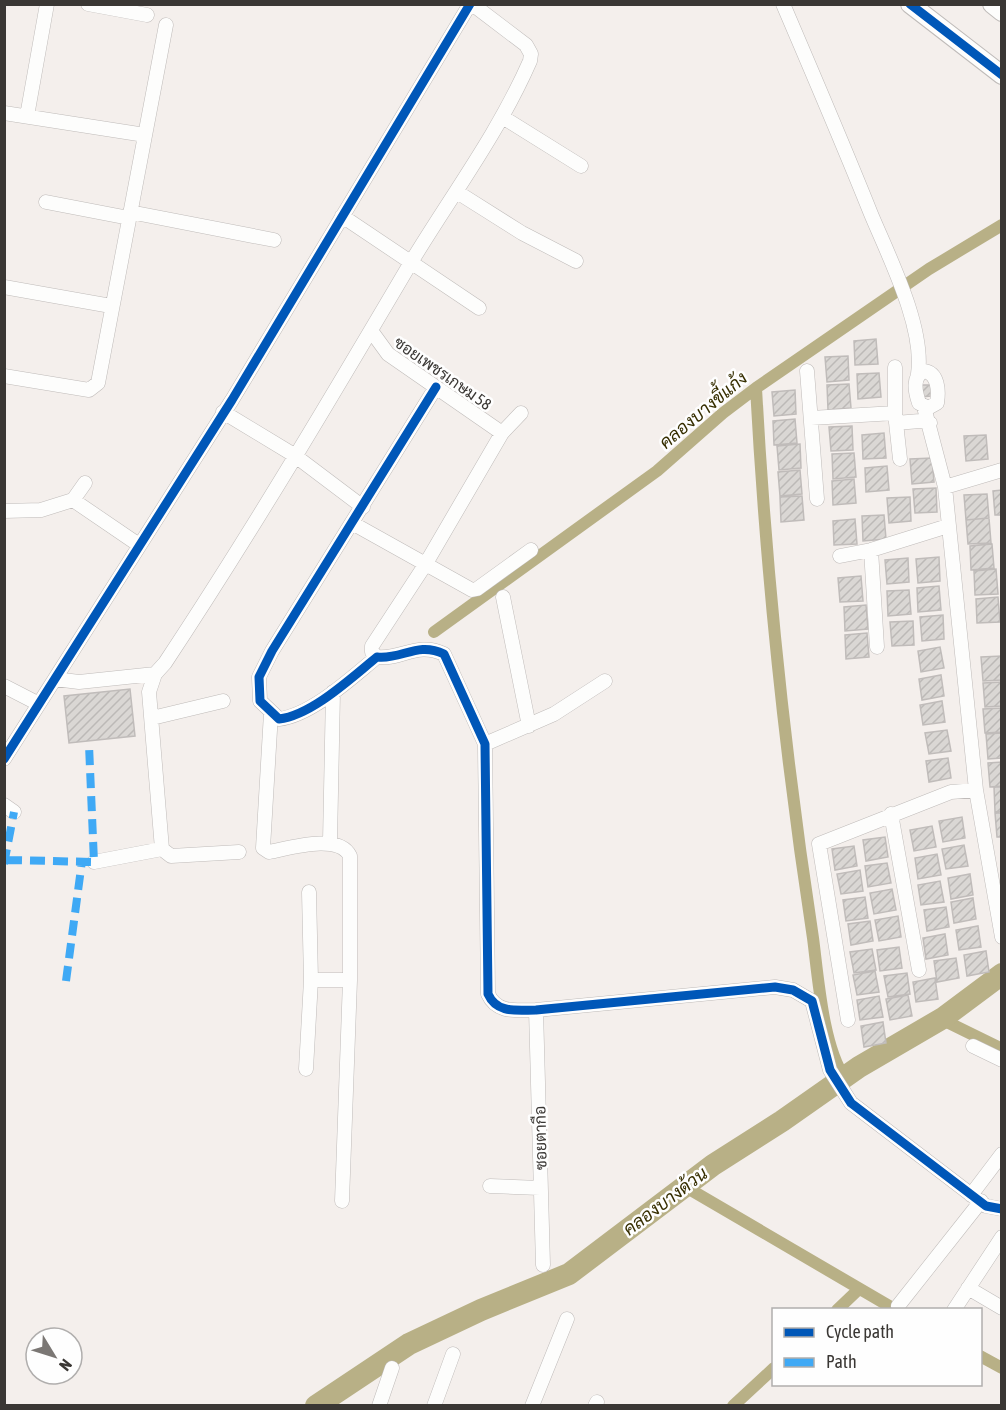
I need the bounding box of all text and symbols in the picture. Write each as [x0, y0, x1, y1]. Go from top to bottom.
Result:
street label: ซอยเพชรเกษม 58 [391, 333, 495, 413]
water label: คลองบางขี้แก้ง [652, 363, 751, 453]
street label: ซอยตากือ [529, 1106, 550, 1170]
water label: คลองบางด้วน [618, 1161, 712, 1239]
legend [772, 1308, 982, 1386]
text: Cycle path [826, 1321, 894, 1342]
north arrow [24, 1326, 84, 1386]
text: Path [826, 1351, 857, 1372]
text: N [56, 1356, 76, 1375]

